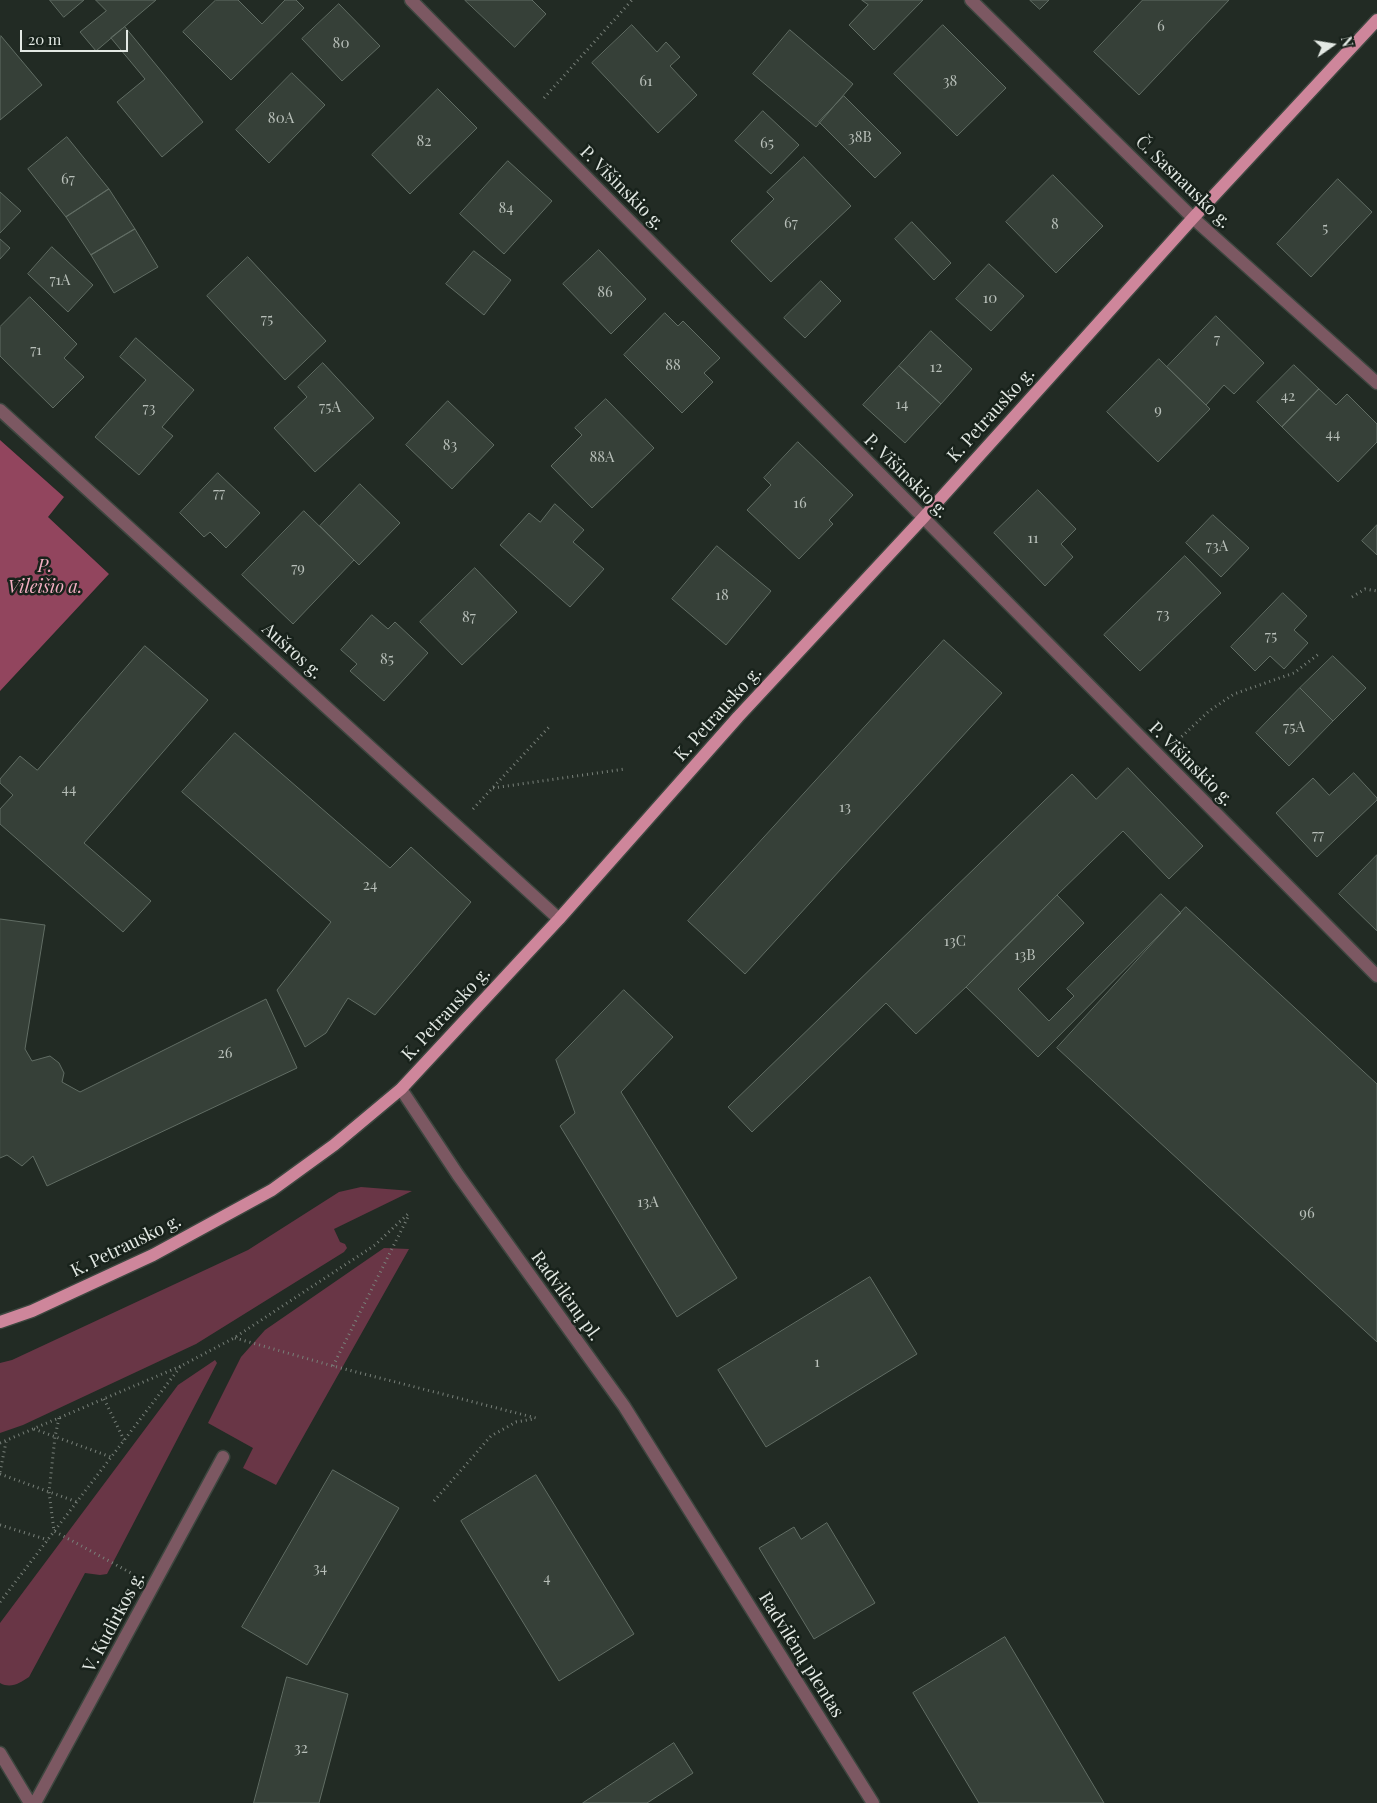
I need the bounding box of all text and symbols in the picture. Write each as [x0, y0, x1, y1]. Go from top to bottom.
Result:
house number: 6 [1157, 17, 1165, 35]
scale bar [22, 20, 130, 52]
north arrow [1307, 20, 1357, 70]
text: 20 m [28, 29, 61, 49]
house number: 80 [333, 34, 349, 52]
text: N [1337, 34, 1357, 49]
house number: 61 [639, 72, 653, 90]
house number: 38 [943, 72, 957, 90]
house number: 80A [268, 109, 294, 127]
house number: 38B [848, 128, 872, 146]
street label: Č. Sasnausko g. [1131, 131, 1235, 233]
house number: 82 [417, 132, 431, 150]
house number: 65 [760, 134, 774, 152]
street label: P. Višinskio g. [575, 141, 669, 235]
house number: 67 [61, 170, 75, 188]
house number: 84 [498, 199, 514, 217]
house number: 67 [784, 214, 798, 232]
house number: 8 [1051, 215, 1059, 233]
house number: 5 [1322, 219, 1328, 237]
house number: 71A [49, 271, 71, 289]
house number: 86 [597, 283, 613, 301]
house number: 10 [983, 289, 997, 307]
house number: 75 [261, 310, 273, 328]
house number: 7 [1214, 330, 1220, 348]
house number: 71 [30, 341, 42, 359]
house number: 88 [665, 356, 681, 374]
house number: 12 [930, 358, 942, 376]
street label: K. Petrausko g. [943, 363, 1039, 467]
house number: 42 [1281, 387, 1295, 405]
house number: 14 [896, 395, 908, 413]
house number: 75A [319, 398, 341, 416]
house number: 73 [143, 399, 155, 417]
house number: 9 [1154, 401, 1162, 419]
house number: 44 [1326, 425, 1340, 443]
street label: P. Višinskio g. [859, 429, 953, 523]
house number: 83 [443, 436, 457, 454]
house number: 88A [589, 448, 615, 466]
house number: 77 [213, 484, 225, 502]
house number: 16 [793, 494, 807, 512]
house number: 11 [1027, 529, 1039, 547]
house number: 73A [1206, 537, 1228, 555]
park label: P. Vileišio a. [8, 555, 82, 598]
house number: 79 [291, 559, 305, 577]
house number: 18 [715, 586, 729, 604]
house number: 73 [1157, 605, 1169, 623]
house number: 87 [462, 608, 476, 626]
street label: Aušros g. [258, 618, 326, 684]
house number: 75 [1265, 627, 1277, 645]
house number: 85 [380, 650, 394, 668]
street label: K. Petrausko g. [670, 662, 766, 766]
street label: P. Višinskio g. [1144, 717, 1238, 811]
house number: 75A [1283, 718, 1305, 736]
house number: 44 [62, 780, 76, 798]
house number: 13 [839, 798, 851, 816]
house number: 77 [1312, 826, 1324, 844]
house number: 24 [363, 876, 377, 894]
house number: 13C [944, 932, 966, 950]
house number: 13B [1014, 946, 1036, 964]
street label: K. Petrausko g. [397, 963, 495, 1065]
house number: 26 [218, 1044, 232, 1062]
house number: 13A [637, 1193, 659, 1211]
house number: 96 [1299, 1204, 1315, 1222]
street label: K. Petrausko g. [67, 1210, 185, 1282]
street label: Radvilėnų pl. [526, 1247, 606, 1345]
house number: 1 [814, 1353, 820, 1371]
house number: 34 [313, 1559, 327, 1577]
street label: V. Kudirkos g. [79, 1568, 149, 1676]
house number: 4 [543, 1569, 551, 1587]
street label: Radvilėnų plentas [754, 1588, 848, 1722]
house number: 32 [294, 1739, 308, 1757]

